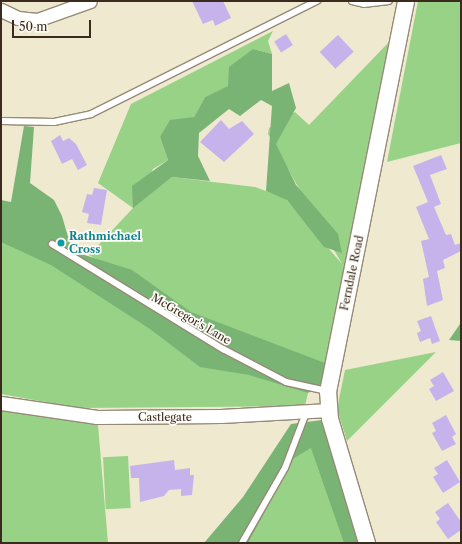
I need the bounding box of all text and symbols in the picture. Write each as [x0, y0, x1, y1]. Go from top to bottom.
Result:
scale bar [14, 12, 93, 38]
text: 50 m [19, 19, 48, 34]
place label: Rathmichael Cross [69, 230, 141, 256]
street label: Ferndale Road [338, 234, 366, 312]
marker: Rathmichael Cross [56, 238, 66, 248]
street label: McGregor's Lane [149, 291, 233, 347]
street label: Castlegate [138, 410, 192, 424]

